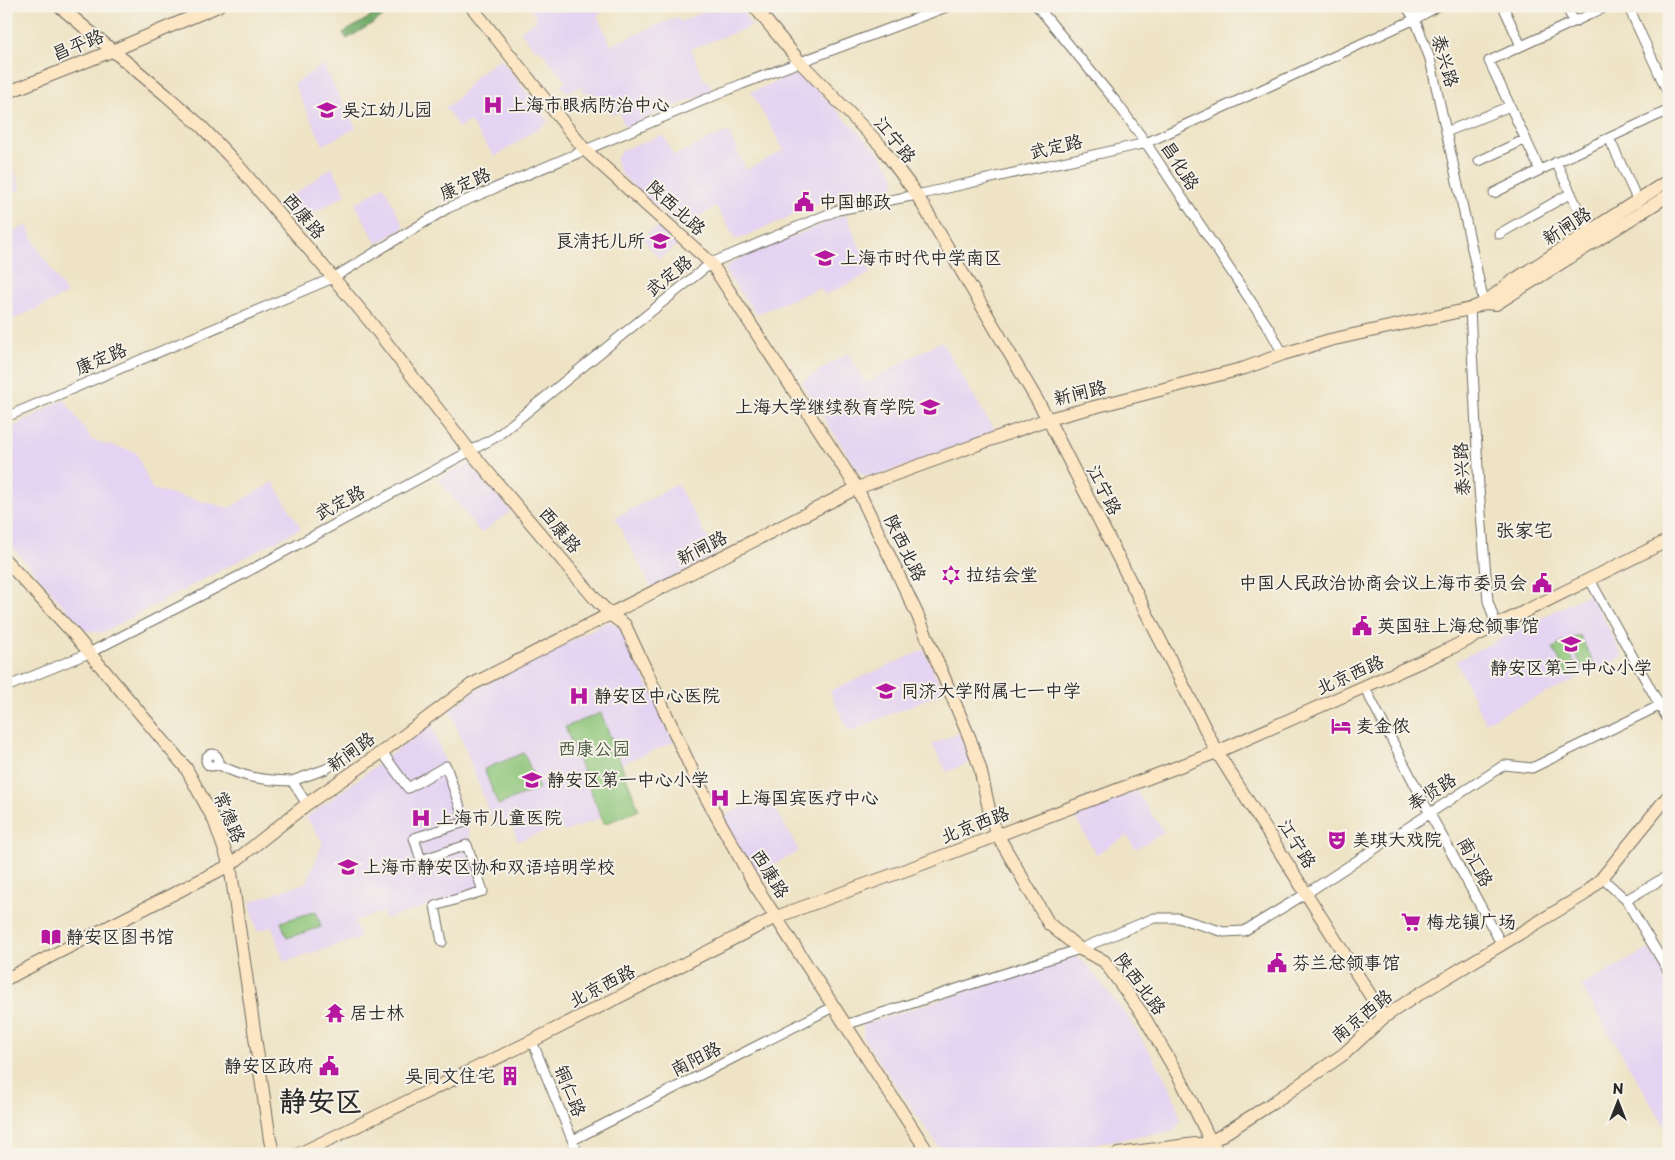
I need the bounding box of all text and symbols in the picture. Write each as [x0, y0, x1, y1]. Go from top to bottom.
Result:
street label: 昌平路 [47, 21, 108, 66]
street label: 泰兴路 [1426, 31, 1467, 90]
place label: 上海市眼病防治中心 [508, 90, 670, 117]
hospital icon: 上海市眼病防治中心 [482, 94, 504, 116]
place label: 吴江幼儿园 [342, 95, 432, 122]
school or university icon: 吴江幼儿园 [316, 99, 338, 121]
street label: 江宁路 [869, 110, 924, 169]
street label: 武定路 [1026, 126, 1085, 165]
street label: 昌化路 [1155, 135, 1207, 195]
street label: 康定路 [434, 159, 495, 206]
street label: 陕西北路 [641, 173, 713, 241]
street label: 西康路 [277, 186, 333, 244]
place label: 中国邮政 [819, 187, 891, 214]
public building icon: 中国邮政 [793, 191, 815, 213]
street label: 新闸路 [1536, 199, 1596, 251]
place label: 良清托儿所 [555, 226, 645, 253]
school or university icon: 良清托儿所 [649, 230, 671, 252]
place label: 上海市时代中学南区 [840, 243, 1002, 270]
street label: 武定路 [639, 247, 698, 302]
school or university icon: 上海市时代中学南区 [814, 247, 836, 269]
street label: 康定路 [70, 335, 131, 381]
street label: 新闸路 [1050, 372, 1109, 411]
place label: 上海大学继续教育学院 [735, 392, 915, 419]
school or university icon: 上海大学继续教育学院 [919, 396, 941, 418]
street label: 泰兴路 [1446, 441, 1475, 497]
street label: 江宁路 [1081, 459, 1130, 520]
street label: 武定路 [309, 477, 369, 526]
street label: 西康路 [533, 500, 589, 558]
street label: 陕西北路 [878, 509, 934, 586]
district label: 张家宅 [1495, 515, 1553, 543]
street label: 新闸路 [671, 522, 732, 571]
place label: 拉结会堂 [966, 560, 1038, 587]
synagogue icon: 拉结会堂 [940, 564, 962, 586]
place label: 中国人民政治协商会议上海市委员会 [1239, 568, 1527, 595]
public building icon: 中国人民政治协商会议上海市委员会 [1531, 572, 1553, 594]
place label: 英国驻上海总领事馆 [1377, 611, 1539, 638]
public building icon: 英国驻上海总领事馆 [1351, 615, 1373, 637]
school or university icon: 静安区第三中心小学 [1560, 633, 1582, 655]
street label: 北京西路 [1311, 647, 1388, 701]
place label: 静安区第三中心小学 [1490, 653, 1652, 680]
place label: 同济大学附属七一中学 [901, 676, 1081, 703]
school or university icon: 同济大学附属七一中学 [875, 680, 897, 702]
place label: 静安区中心医院 [594, 681, 720, 708]
hospital icon: 静安区中心医院 [568, 685, 590, 707]
place label: 麦金侬 [1356, 711, 1410, 738]
hotel icon: 麦金侬 [1330, 715, 1352, 737]
street label: 新闸路 [320, 724, 380, 778]
park label: 西康公园 [558, 734, 630, 761]
place label: 静安区第一中心小学 [547, 765, 709, 792]
street label: 奉贤路 [1401, 765, 1461, 817]
school or university icon: 静安区第一中心小学 [521, 769, 543, 791]
place label: 上海国宾医疗中心 [735, 783, 879, 810]
street label: 常德路 [207, 786, 253, 847]
hospital icon: 上海国宾医疗中心 [709, 787, 731, 809]
street label: 北京西路 [936, 798, 1013, 849]
place label: 上海市儿童医院 [436, 803, 562, 830]
hospital icon: 上海市儿童医院 [410, 807, 432, 829]
street label: 江宁路 [1273, 813, 1324, 873]
place label: 美琪大戏院 [1352, 825, 1442, 852]
theatre icon: 美琪大戏院 [1326, 829, 1348, 851]
street label: 南汇路 [1451, 831, 1501, 891]
street label: 西康路 [746, 843, 797, 903]
place label: 上海市静安区协和双语培明学校 [363, 852, 615, 879]
school or university icon: 上海市静安区协和双语培明学校 [337, 856, 359, 878]
place label: 梅龙镇广场 [1426, 907, 1516, 934]
supermarket icon: 梅龙镇广场 [1400, 911, 1422, 933]
place label: 静安区图书馆 [66, 922, 174, 949]
library icon: 静安区图书馆 [40, 926, 62, 948]
street label: 陕西北路 [1109, 946, 1174, 1020]
place label: 芬兰总领事馆 [1292, 948, 1400, 975]
public building icon: 芬兰总领事馆 [1266, 952, 1288, 974]
street label: 北京西路 [563, 956, 640, 1013]
street label: 南京西路 [1325, 982, 1398, 1048]
place label: 居士林 [350, 998, 404, 1025]
temple icon: 居士林 [324, 1002, 346, 1024]
street label: 南阳路 [665, 1033, 726, 1082]
place label: 静安区政府 [224, 1051, 314, 1078]
public building icon: 静安区政府 [318, 1055, 340, 1077]
street label: 铜仁路 [549, 1060, 594, 1121]
place label: 吴同文住宅 [405, 1061, 495, 1088]
building icon: 吴同文住宅 [499, 1065, 521, 1087]
district label: 静安区 [279, 1078, 363, 1121]
north arrow [1592, 1078, 1642, 1128]
text: N [1612, 1078, 1624, 1099]

